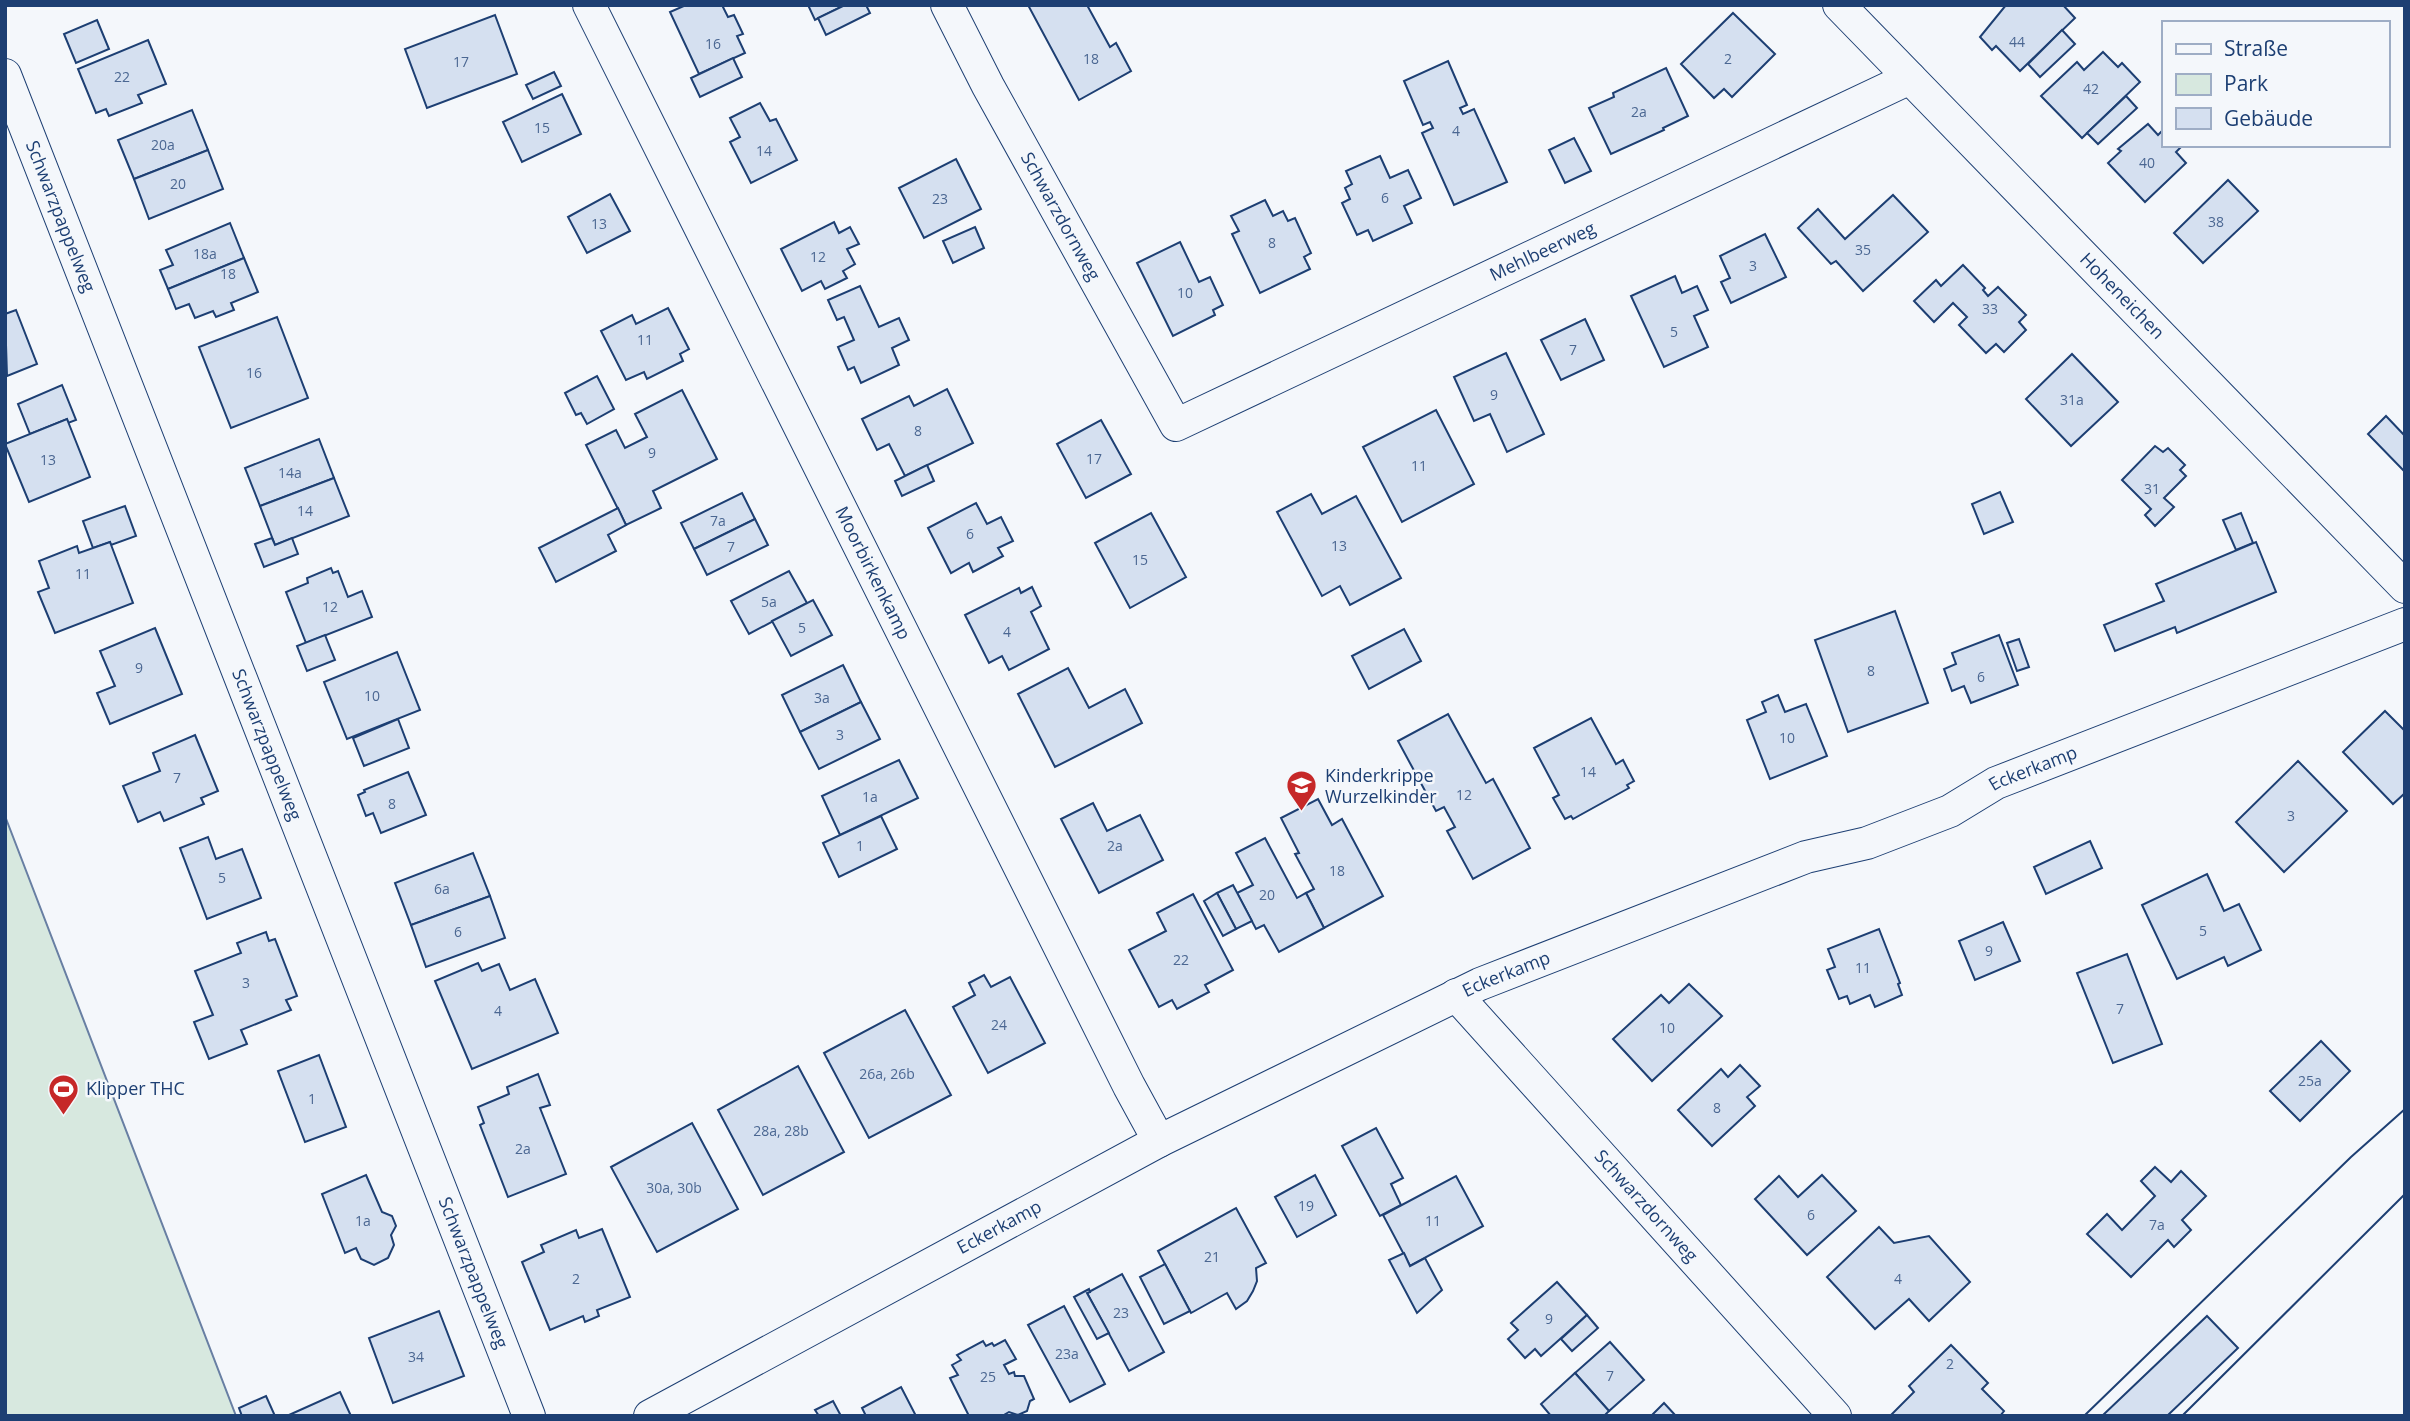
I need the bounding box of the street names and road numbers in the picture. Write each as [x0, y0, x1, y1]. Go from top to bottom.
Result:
street label: Schwarzpappelweg [21, 137, 102, 296]
street label: Schwarzdornweg [1016, 147, 1107, 285]
street label: Mehlbeerweg [1485, 215, 1599, 286]
street label: Hoheneichen [2075, 247, 2170, 344]
street label: Moorbirkenkamp [830, 502, 917, 643]
street label: Schwarzpappelweg [227, 665, 308, 824]
street label: Eckerkamp [1984, 740, 2080, 796]
street label: Eckerkamp [1458, 945, 1553, 1002]
street label: Schwarzdornweg [1590, 1144, 1704, 1267]
street label: Schwarzpappelweg [434, 1193, 515, 1352]
street label: Eckerkamp [952, 1194, 1045, 1259]

